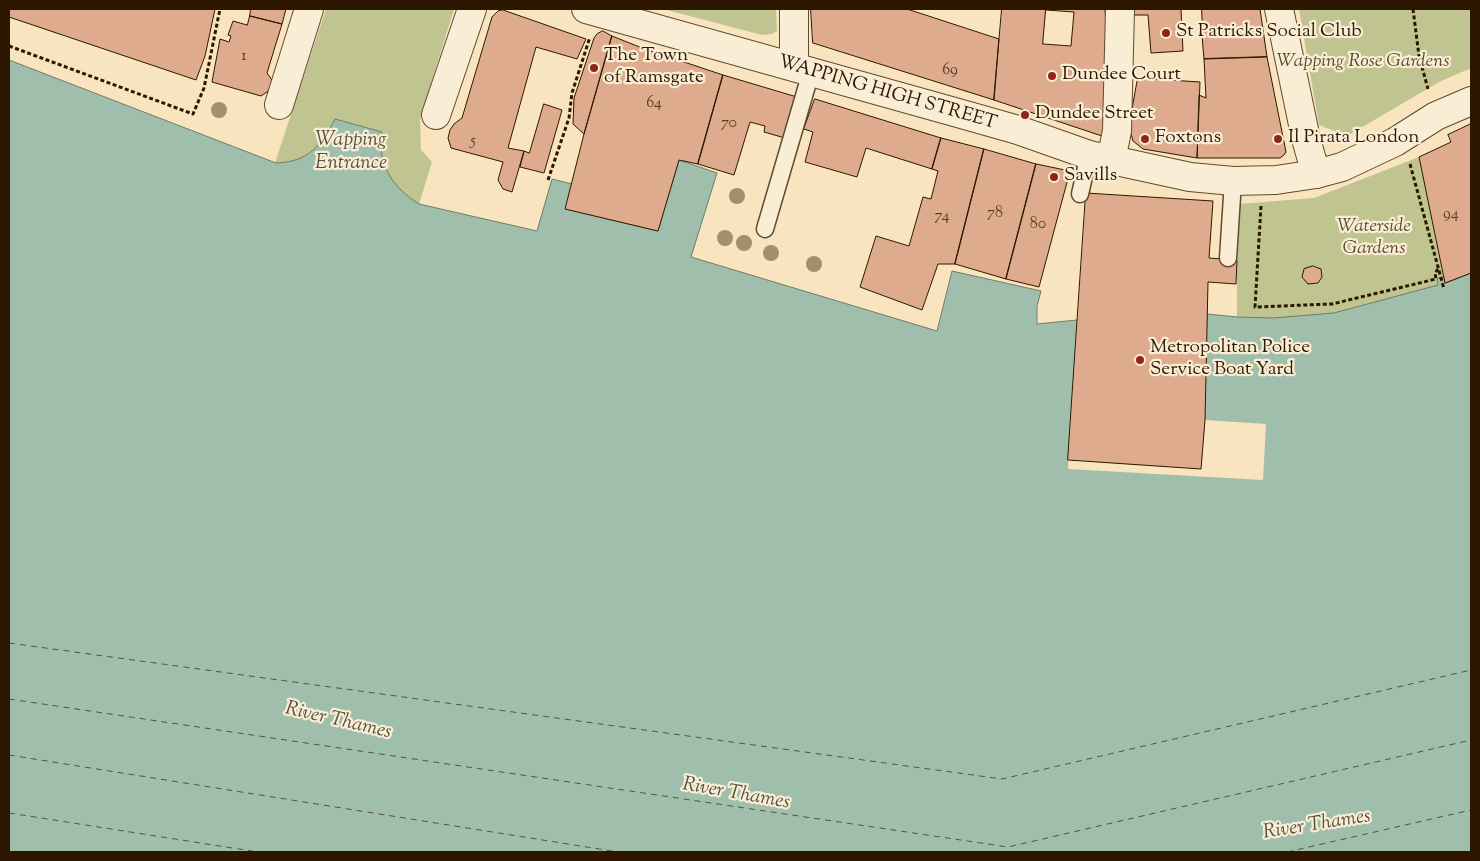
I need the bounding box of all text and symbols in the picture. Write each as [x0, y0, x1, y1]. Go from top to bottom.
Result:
place label: St Patricks Social Club [1176, 22, 1362, 44]
marker: St Patricks Social Club [1160, 27, 1172, 39]
place label: The Town of Ramsgate [604, 46, 704, 90]
house number: 1 [241, 47, 247, 67]
street label: WAPPING HIGH STREET [775, 52, 999, 136]
park label: Wapping Rose Gardens [1276, 52, 1450, 74]
house number: 69 [942, 61, 958, 81]
marker: The Town of Ramsgate [588, 62, 600, 74]
place label: Dundee Court [1062, 65, 1181, 87]
marker: Dundee Court [1046, 70, 1058, 82]
house number: 64 [646, 94, 662, 114]
place label: Dundee Street [1035, 104, 1153, 126]
marker: Dundee Street [1019, 109, 1031, 121]
house number: 70 [721, 114, 737, 134]
place label: Foxtons [1155, 128, 1221, 150]
place label: Il Pirata London [1288, 128, 1419, 150]
water label: Wapping Entrance [315, 130, 387, 177]
house number: 5 [470, 132, 476, 152]
marker: Foxtons [1139, 133, 1151, 145]
marker: Il Pirata London [1272, 133, 1284, 145]
place label: Savills [1064, 166, 1117, 188]
marker: Savills [1048, 171, 1060, 183]
house number: 78 [987, 204, 1003, 224]
house number: 94 [1443, 205, 1459, 225]
house number: 74 [935, 207, 949, 227]
house number: 80 [1030, 215, 1046, 235]
park label: Waterside Gardens [1337, 217, 1411, 261]
place label: Metropolitan Police Service Boat Yard [1150, 338, 1310, 382]
marker: Metropolitan Police Service Boat Yard [1134, 354, 1146, 366]
water label: River Thames [283, 698, 393, 746]
water label: River Thames [681, 774, 791, 816]
water label: River Thames [1262, 806, 1372, 846]

